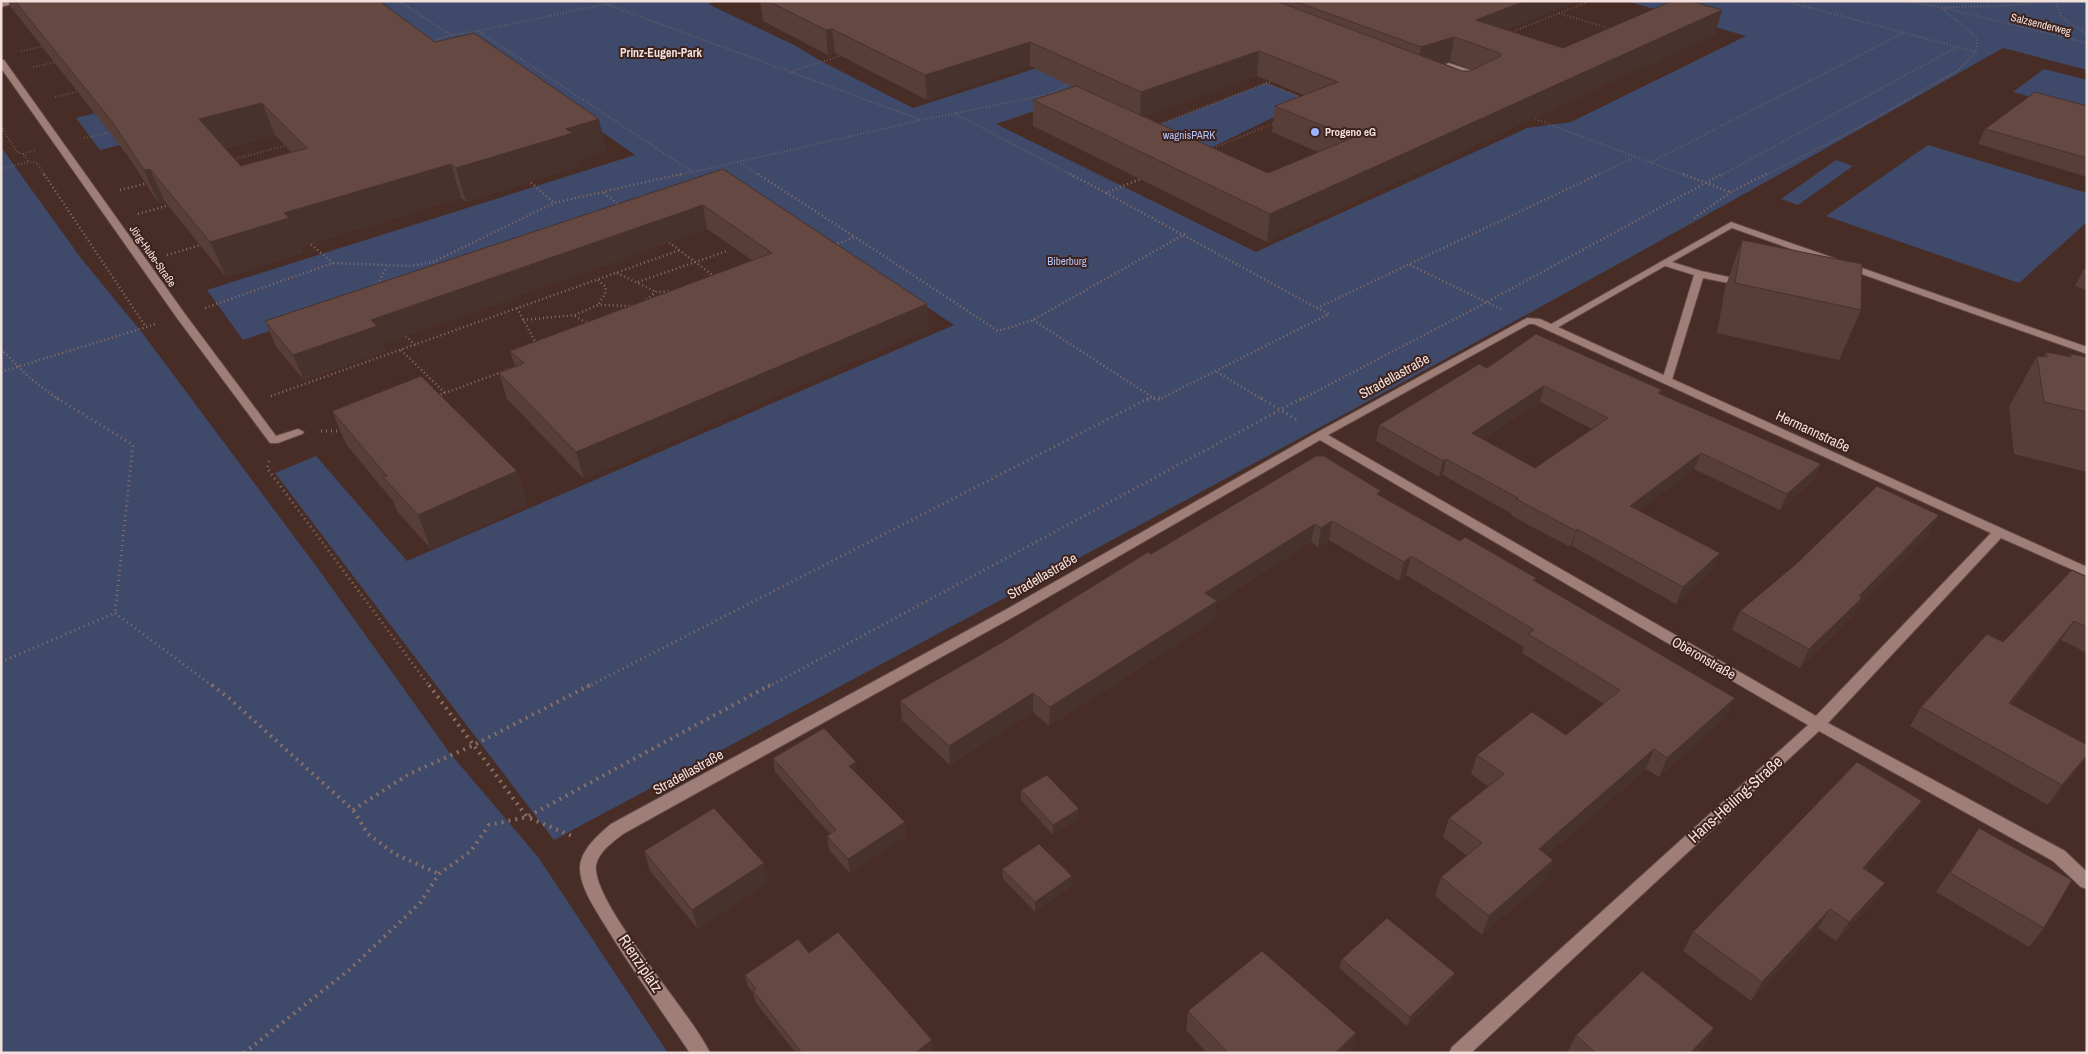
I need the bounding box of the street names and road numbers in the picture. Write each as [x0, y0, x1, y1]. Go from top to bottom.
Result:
street label: Salzsenderweg [2009, 10, 2073, 38]
street label: Jörg-Hube-Straße [127, 222, 179, 290]
street label: Stradellastraße [1356, 349, 1432, 403]
street label: Hermannstraße [1773, 406, 1853, 456]
street label: Stradellastraße [1004, 549, 1080, 603]
street label: Oberonstraße [1669, 632, 1739, 684]
street label: Stradellastraße [650, 745, 726, 799]
street label: Hans-Heiling-Straße [1683, 751, 1787, 847]
street label: Rienziplatz [614, 930, 669, 997]

